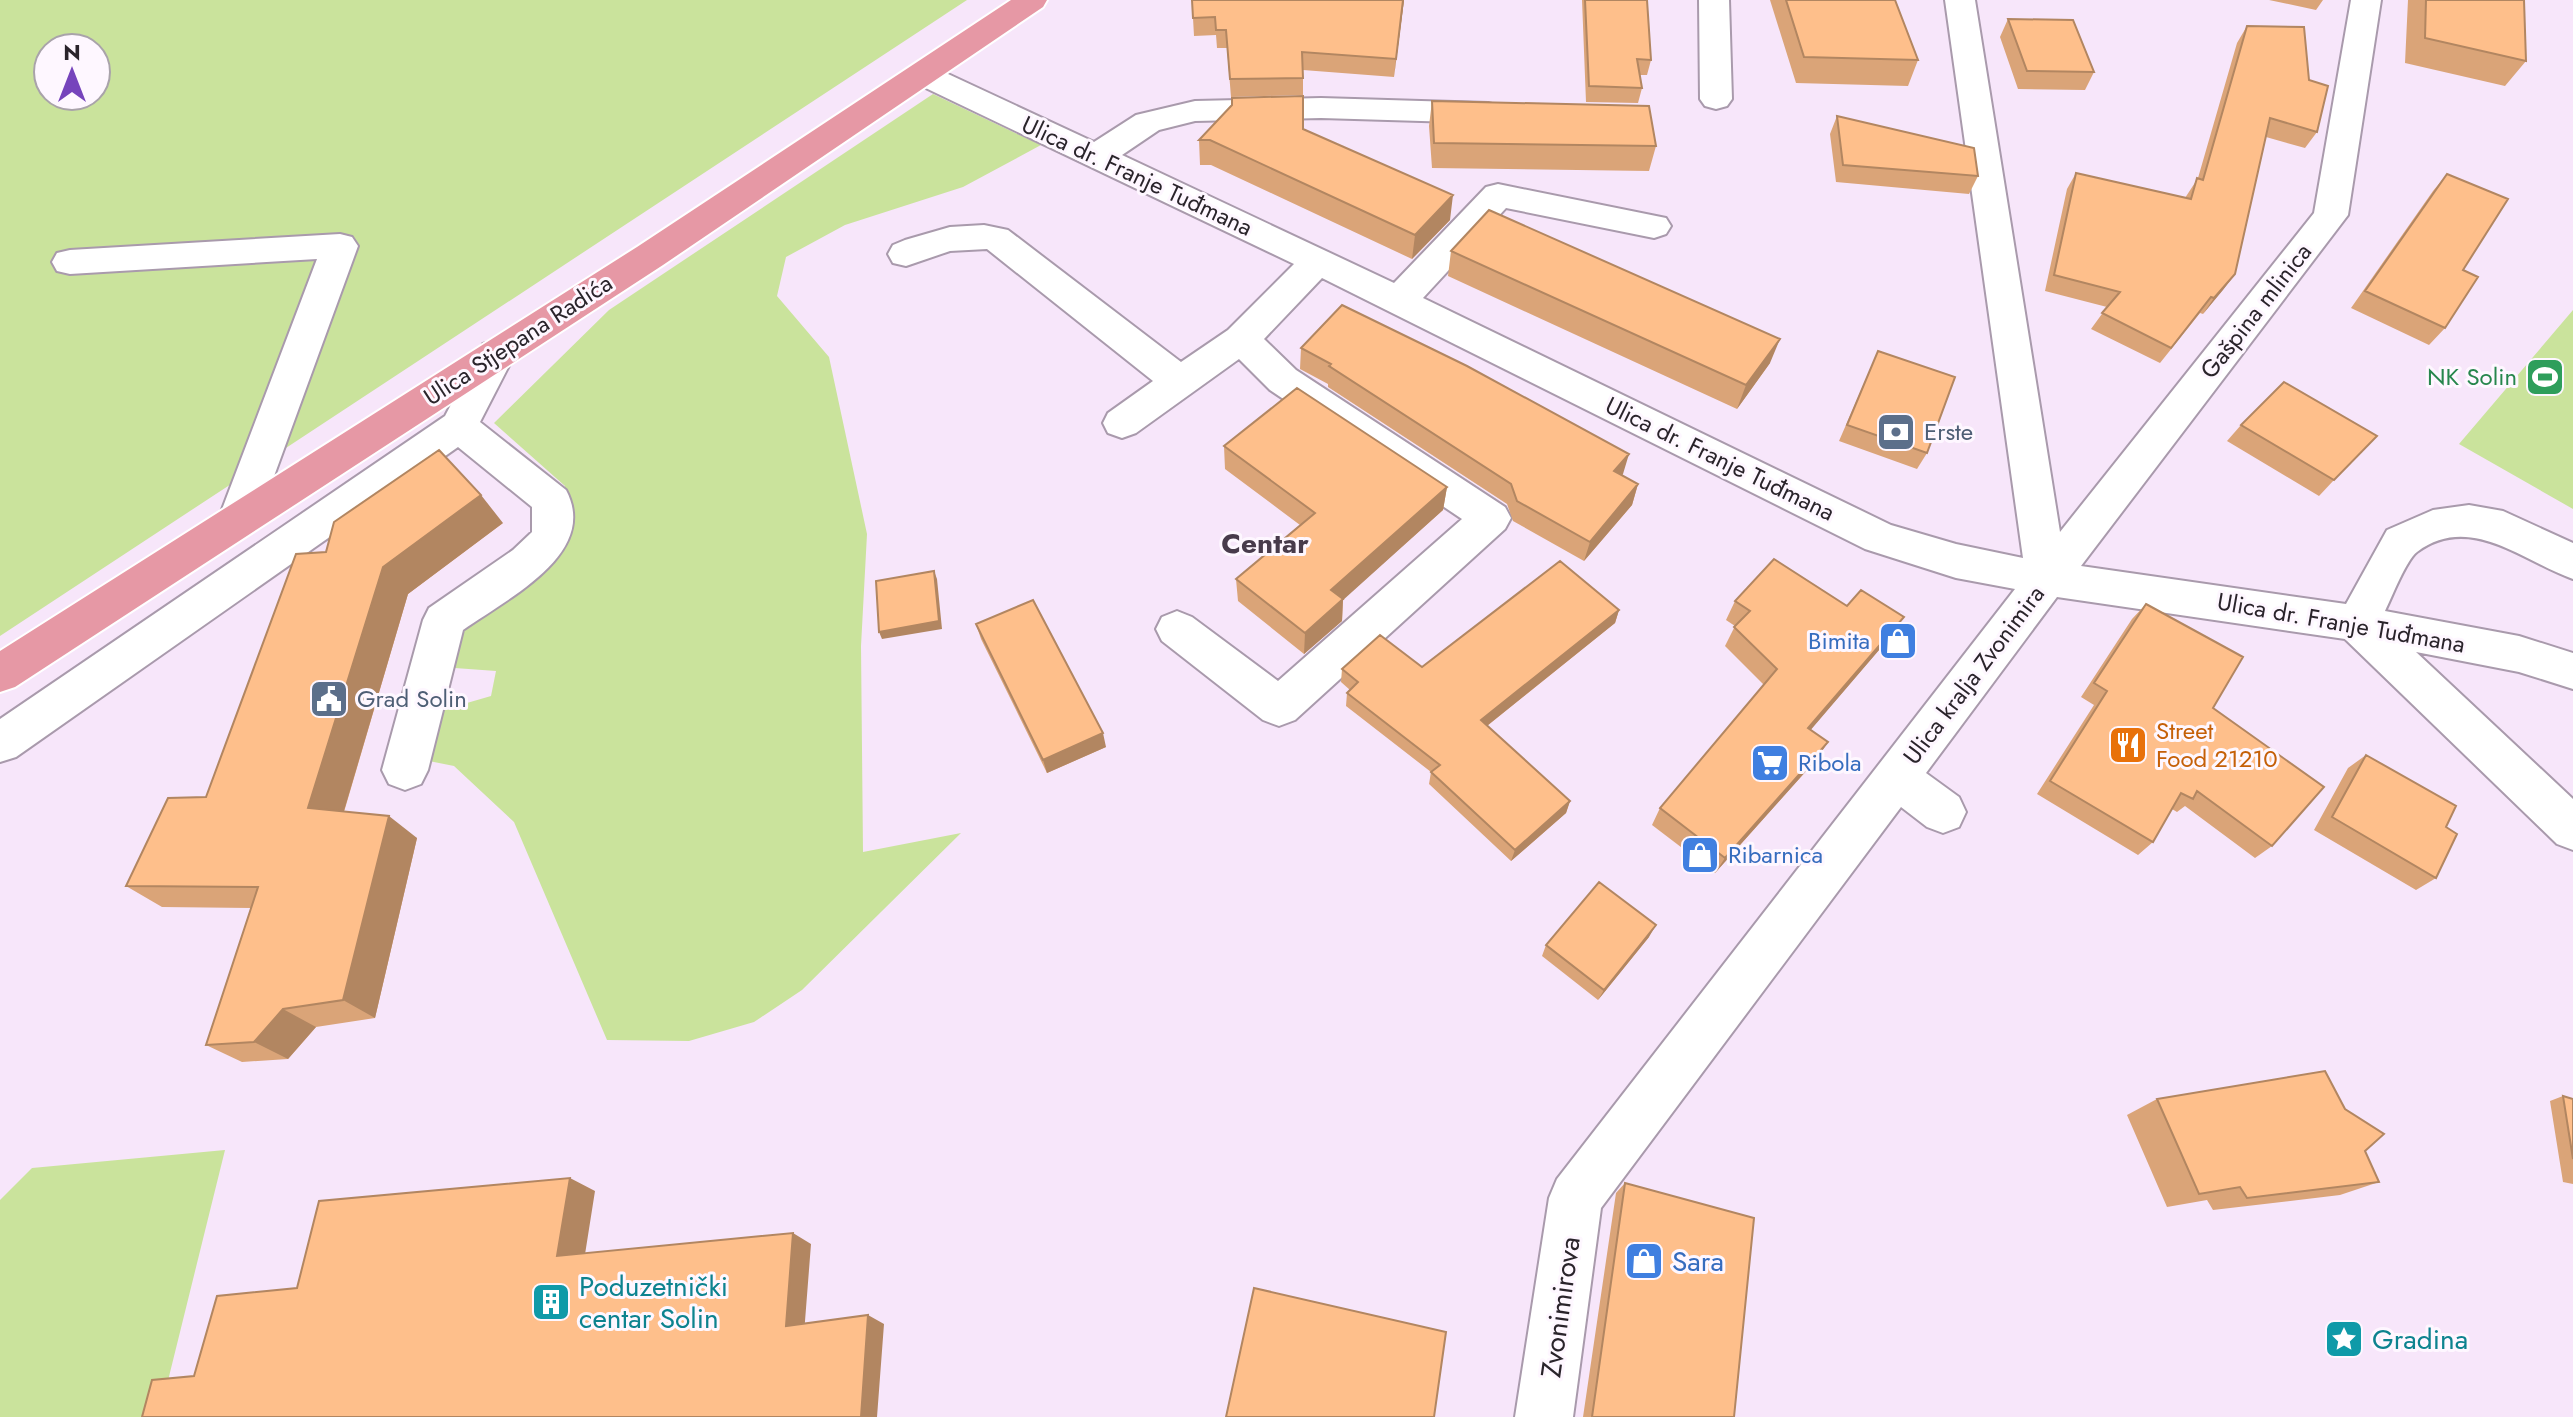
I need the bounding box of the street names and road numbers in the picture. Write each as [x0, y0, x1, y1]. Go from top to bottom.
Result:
street label: Ulica dr. Franje Tuđmana [1016, 107, 1258, 245]
street label: Gašpina mlinica [2192, 236, 2320, 386]
street label: Ulica Stjepana Radića [416, 265, 619, 414]
street label: Ulica dr. Franje Tuđmana [1600, 388, 1841, 529]
street label: Ulica kralja Zvonimira [1895, 578, 2053, 772]
street label: Ulica dr. Franje Tuđmana [2214, 583, 2468, 662]
street label: Zvonimirova [1530, 1234, 1591, 1380]

